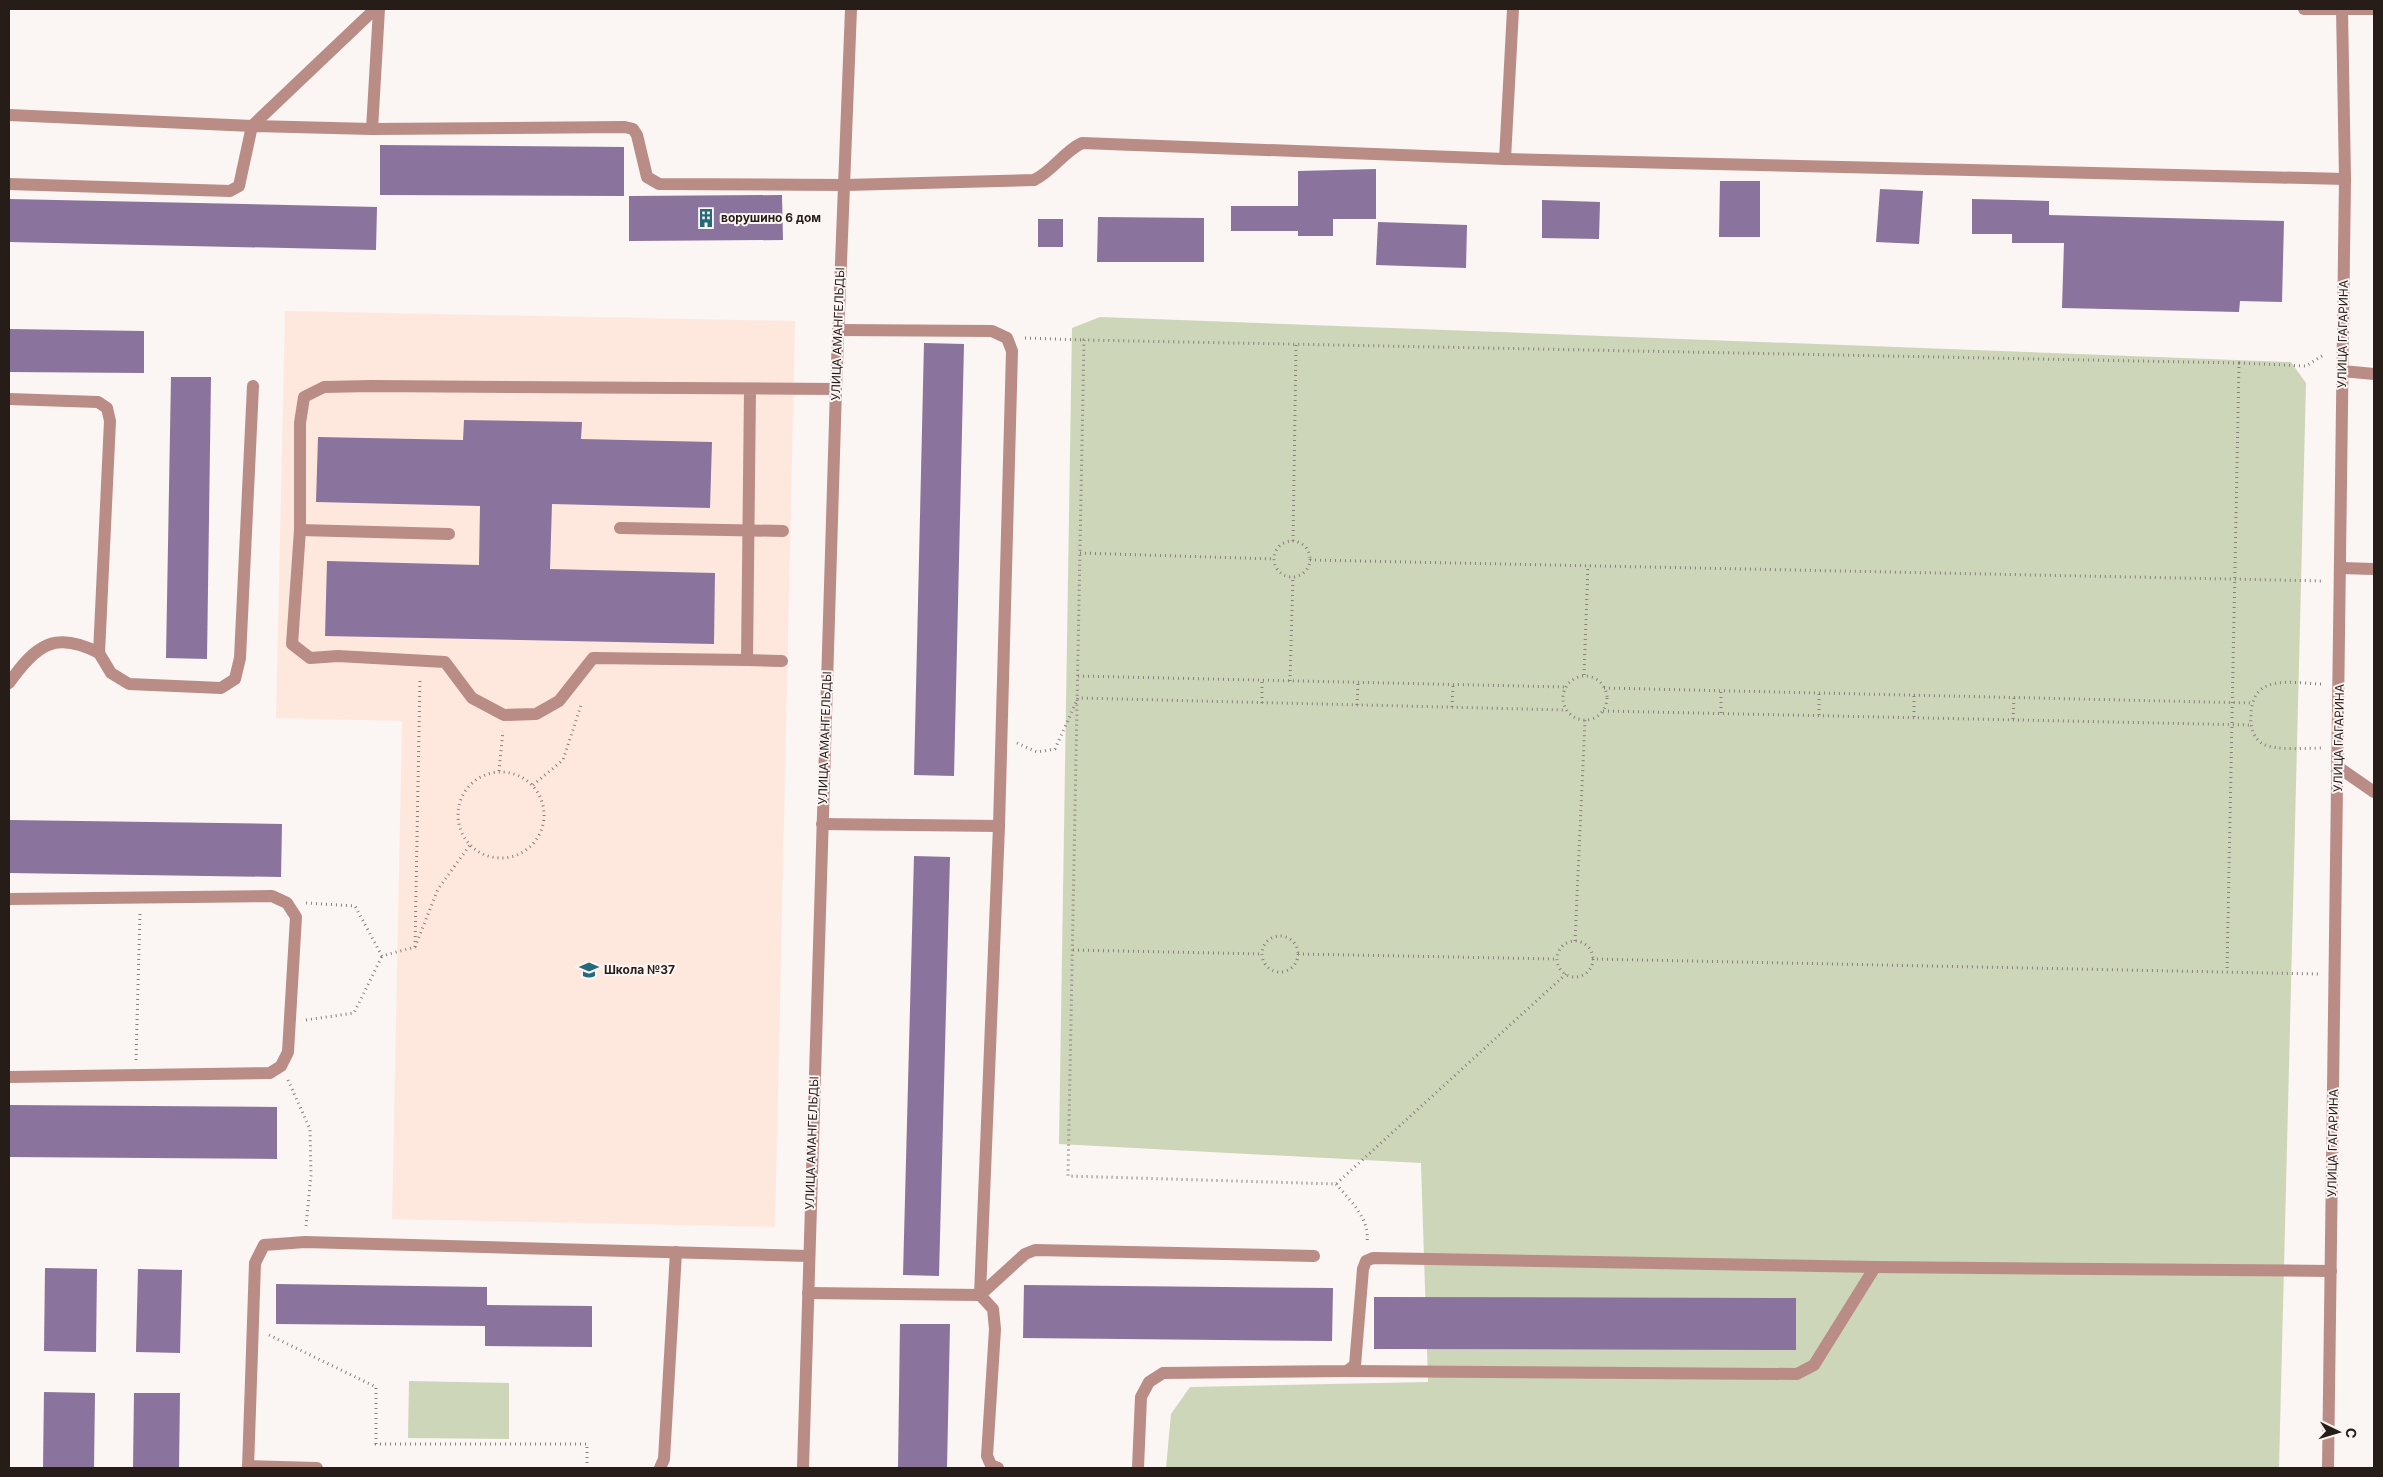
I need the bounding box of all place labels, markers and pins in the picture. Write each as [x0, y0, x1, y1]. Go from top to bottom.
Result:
building icon: ворушино 6 дом [695, 207, 717, 229]
place label: ворушино 6 дом [721, 210, 821, 225]
school or university icon: Школа №37 [578, 959, 600, 981]
place label: Школа №37 [604, 962, 675, 977]

